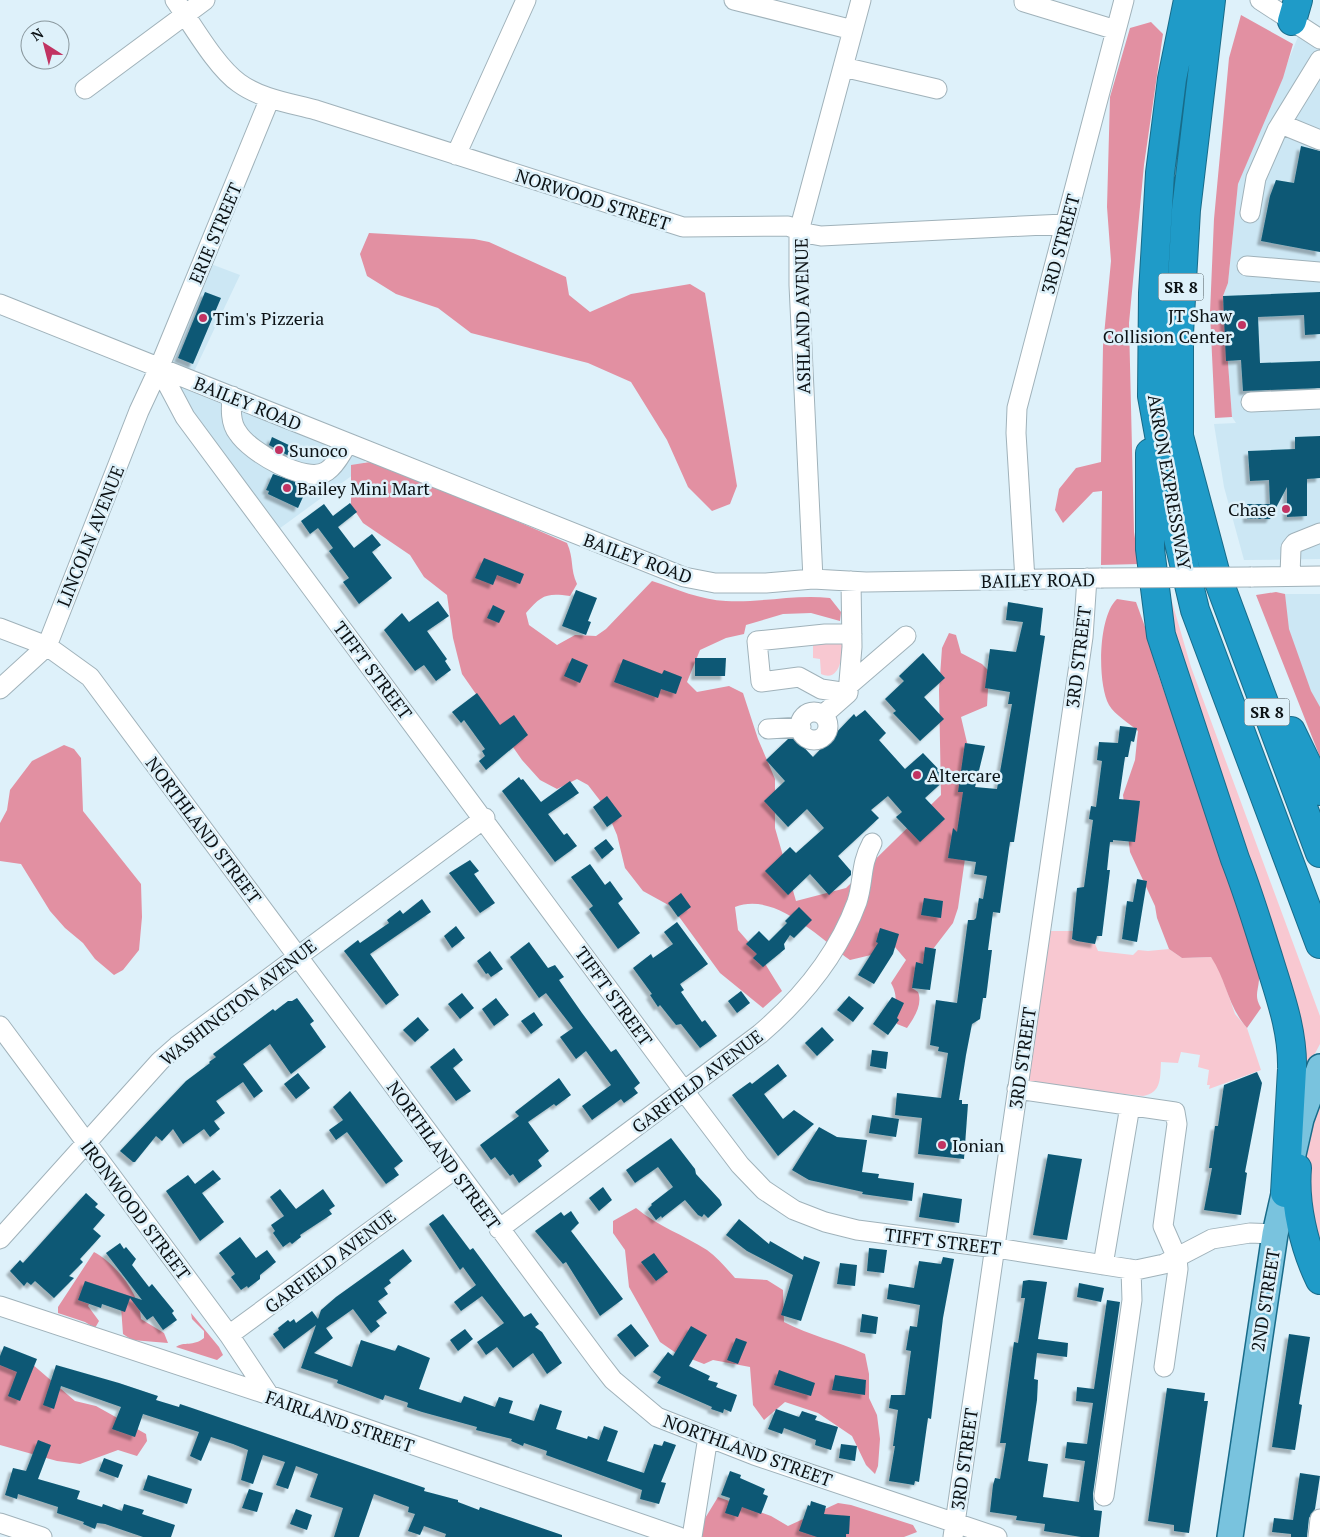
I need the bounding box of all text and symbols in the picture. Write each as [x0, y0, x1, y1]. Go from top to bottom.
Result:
north arrow [20, 20, 70, 70]
text: N [27, 23, 47, 45]
street label: NORWOOD STREET [513, 163, 673, 235]
street label: ERIE STREET [183, 179, 247, 287]
street label: 3RD STREET [1035, 191, 1085, 297]
street label: ASHLAND AVENUE [789, 238, 815, 394]
road number: SR 8 [1158, 274, 1204, 300]
place label: JT Shaw Collision Center [1103, 303, 1233, 348]
place label: Tim's Pizzeria [213, 306, 324, 330]
marker: Tim's Pizzeria [197, 312, 209, 324]
marker: JT Shaw Collision Center [1236, 319, 1248, 331]
street label: BAILEY ROAD [191, 370, 305, 436]
street label: AKRON EXPRESSWAY [1143, 392, 1197, 572]
place label: Sunoco [289, 438, 348, 462]
marker: Sunoco [273, 444, 285, 456]
street label: LINCOLN AVENUE [51, 462, 129, 610]
place label: Bailey Mini Mart [297, 476, 430, 500]
marker: Bailey Mini Mart [281, 482, 293, 494]
place label: Chase [1228, 497, 1276, 521]
marker: Chase [1280, 503, 1292, 515]
street label: BAILEY ROAD [580, 527, 696, 589]
street label: BAILEY ROAD [981, 567, 1095, 593]
street label: 3RD STREET [1060, 605, 1096, 709]
street label: TIFFT STREET [328, 616, 418, 724]
road number: SR 8 [1244, 699, 1290, 726]
street label: NORTHLAND STREET [141, 752, 267, 908]
place label: Altercare [927, 763, 1001, 787]
marker: Altercare [911, 769, 923, 781]
street label: WASHINGTON AVENUE [155, 933, 321, 1071]
street label: TIFFT STREET [570, 942, 658, 1050]
street label: 3RD STREET [1003, 1006, 1041, 1110]
street label: GARFIELD AVENUE [627, 1024, 767, 1138]
street label: NORTHLAND STREET [382, 1076, 506, 1234]
place label: Ionian [952, 1133, 1004, 1157]
street label: IRONWOOD STREET [76, 1136, 196, 1284]
marker: Ionian [936, 1139, 948, 1151]
street label: GARFIELD AVENUE [260, 1204, 400, 1318]
street label: TIFFT STREET [884, 1222, 1002, 1260]
street label: 2ND STREET [1245, 1247, 1285, 1353]
street label: FAIRLAND STREET [263, 1384, 417, 1458]
street label: 3RD STREET [945, 1407, 983, 1511]
street label: NORTHLAND STREET [660, 1408, 836, 1492]

